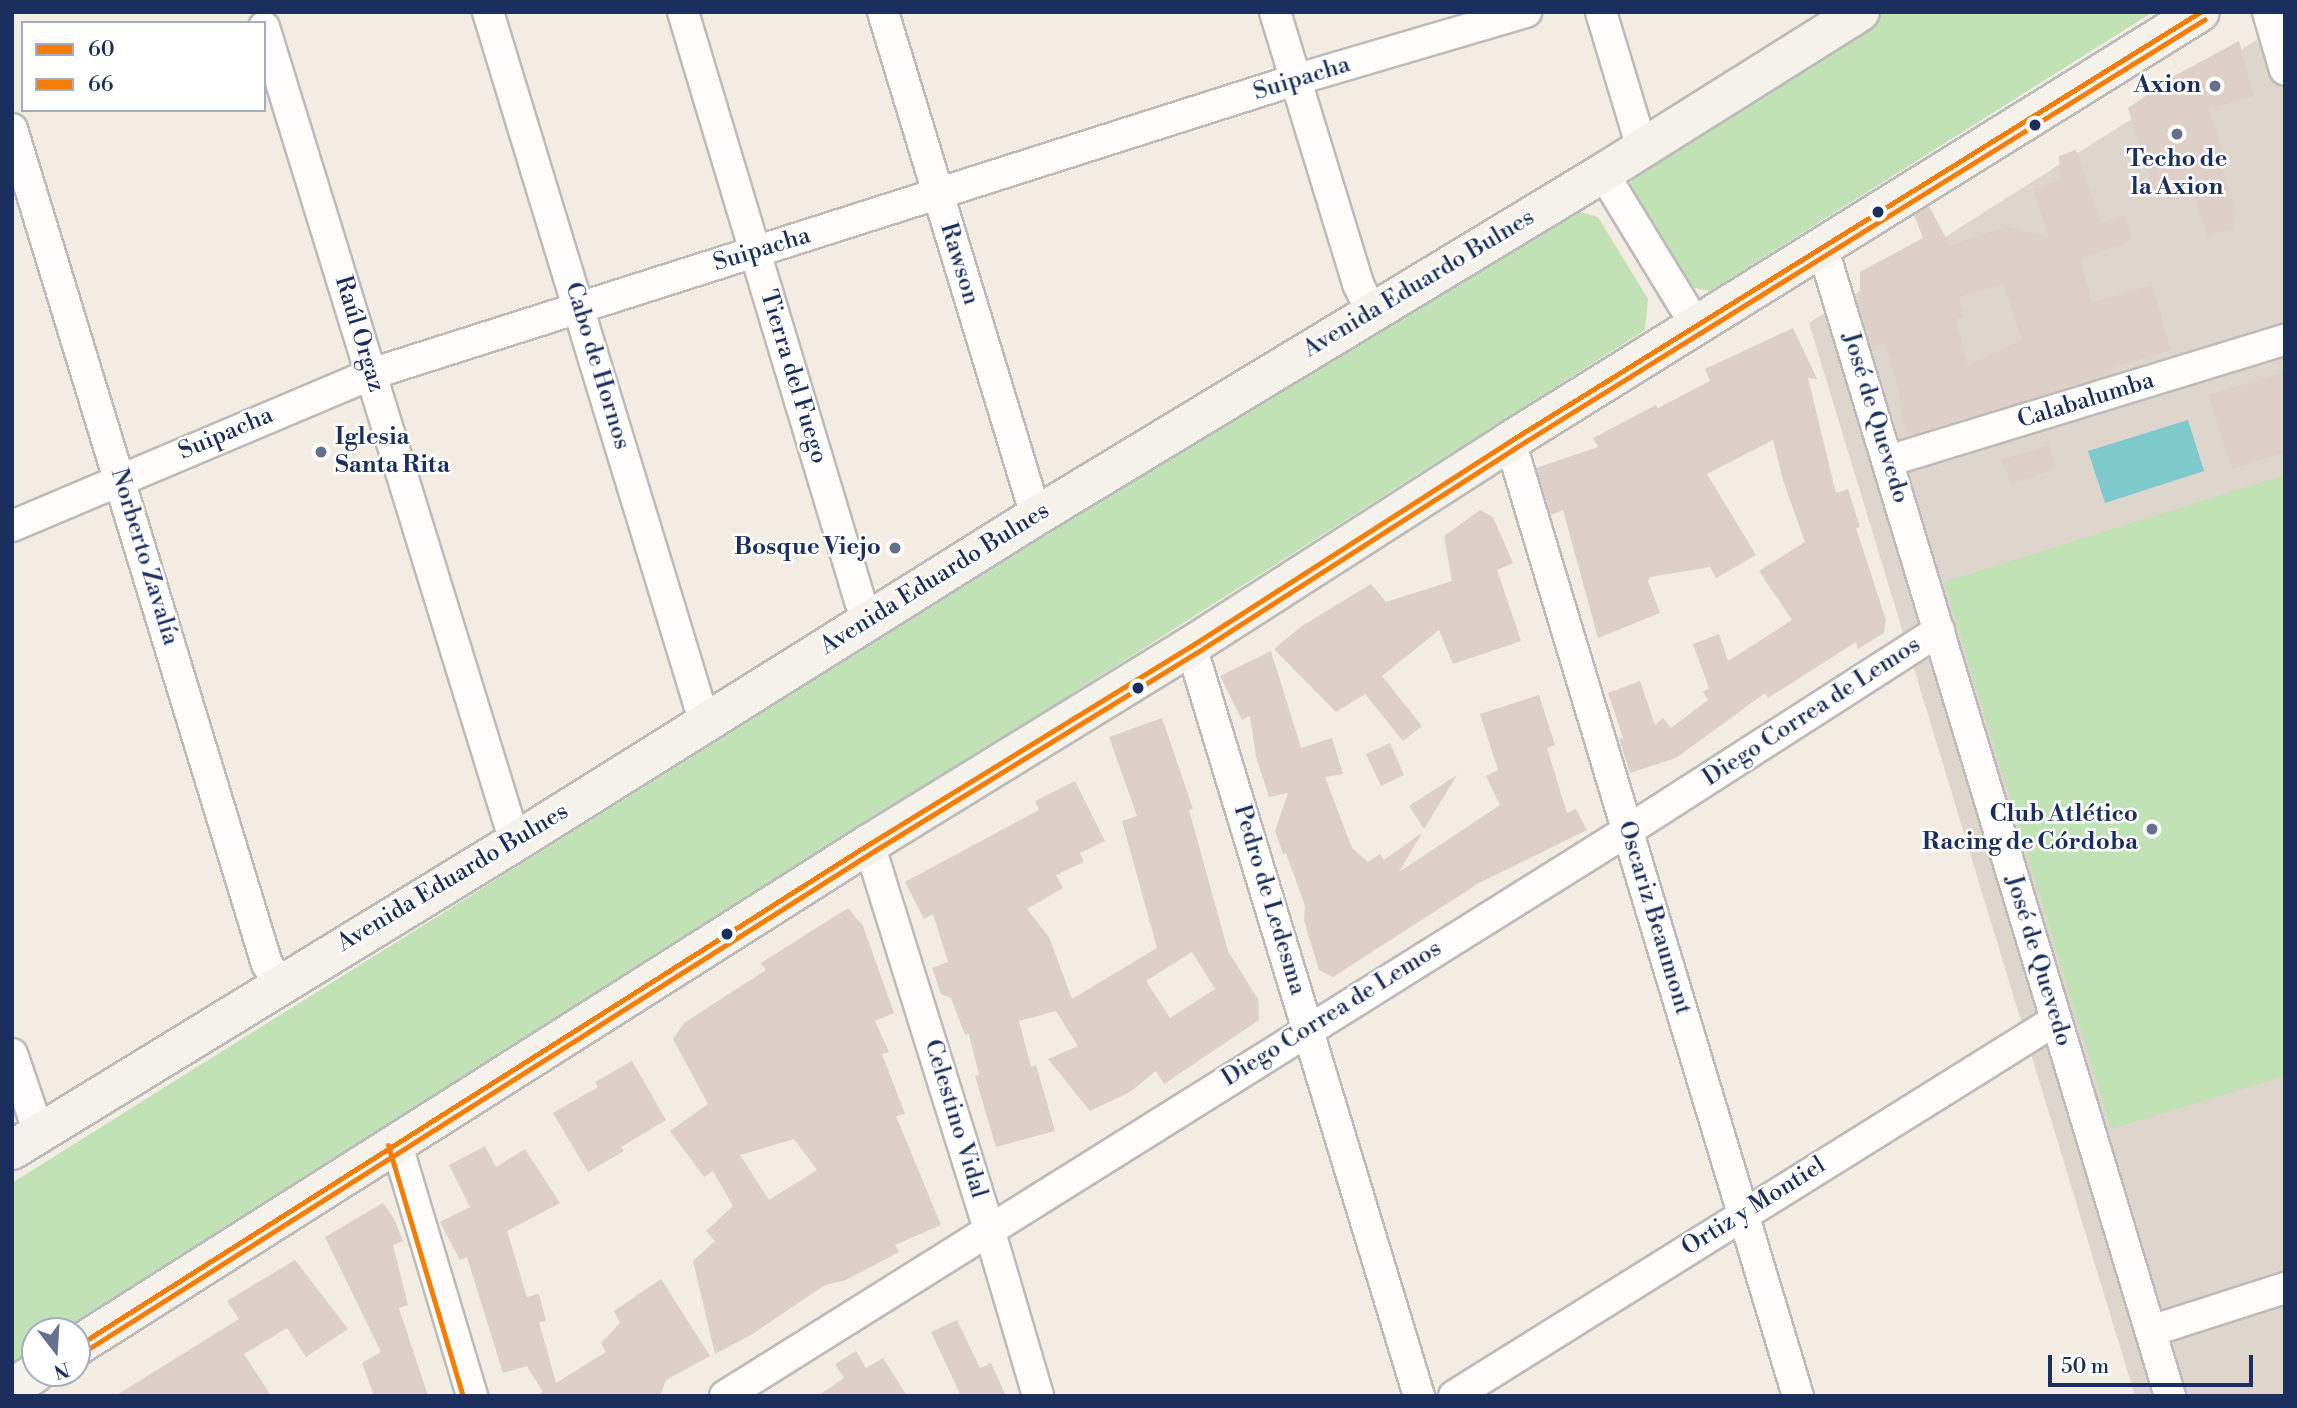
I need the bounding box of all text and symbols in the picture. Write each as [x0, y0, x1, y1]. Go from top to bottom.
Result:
legend [21, 21, 266, 112]
text: 60 [88, 37, 115, 63]
street label: Suipacha [1250, 51, 1354, 107]
text: 66 [88, 72, 113, 98]
place label: Axion [2133, 72, 2201, 100]
marker: Axion [2207, 78, 2223, 94]
unlabelled marker [2028, 118, 2042, 132]
marker: Techo de la Axion [2169, 126, 2185, 142]
place label: Techo de la Axion [2126, 146, 2228, 202]
street label: Avenida Eduardo Bulnes [1298, 203, 1540, 365]
unlabelled marker [1871, 205, 1885, 219]
street label: Rawson [933, 219, 985, 309]
street label: Suipacha [710, 222, 814, 278]
street label: Raúl Orgaz [328, 272, 390, 396]
street label: Cabo de Hornos [558, 279, 636, 453]
street label: Tierra del Fuego [753, 287, 833, 467]
street label: José de Quevedo [1835, 329, 1915, 507]
street label: Calabalumba [2014, 367, 2158, 435]
street label: Suipacha [174, 401, 278, 467]
place label: Iglesia Santa Rita [335, 424, 450, 480]
marker: Iglesia Santa Rita [313, 444, 329, 460]
street label: Norberto Zavalía [103, 465, 185, 649]
street label: Avenida Eduardo Bulnes [815, 497, 1055, 661]
place label: Bosque Viejo [734, 534, 881, 562]
marker: Bosque Viejo [887, 540, 903, 556]
street label: Diego Correa de Lemos [1698, 631, 1926, 793]
unlabelled marker [1131, 681, 1145, 695]
street label: Avenida Eduardo Bulnes [332, 797, 574, 959]
street label: Pedro de Ledesma [1226, 801, 1312, 999]
place label: Club Atlético Racing de Córdoba [1922, 801, 2138, 857]
street label: Oscariz Beaumont [1611, 818, 1697, 1018]
marker: Club Atlético Racing de Córdoba [2144, 821, 2160, 837]
street label: José de Quevedo [1998, 872, 2078, 1050]
unlabelled marker [720, 927, 734, 941]
street label: Diego Correa de Lemos [1217, 935, 1447, 1093]
street label: Celestino Vidal [917, 1036, 993, 1202]
street label: Ortiz y Montiel [1677, 1151, 1831, 1263]
north arrow [21, 1317, 91, 1387]
scale bar [2052, 1342, 2257, 1386]
text: 50 m [2061, 1354, 2109, 1380]
text: N [51, 1356, 72, 1384]

